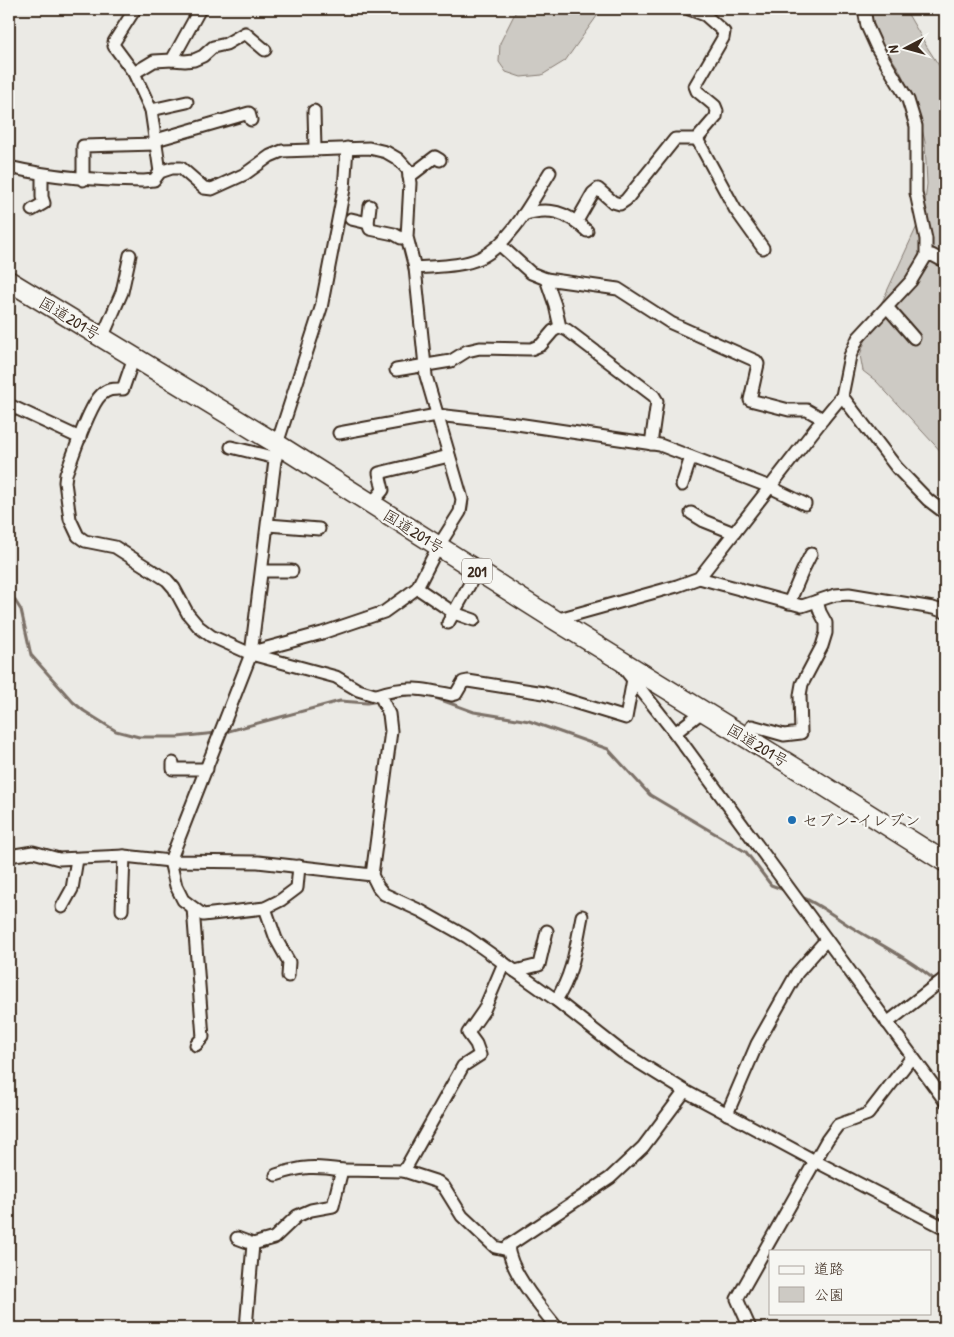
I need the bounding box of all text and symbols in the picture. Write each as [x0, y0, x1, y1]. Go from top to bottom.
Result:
north arrow [882, 22, 932, 72]
text: N [883, 44, 902, 54]
street label: 国道201号 [35, 291, 105, 345]
street label: 国道201号 [379, 504, 449, 558]
road number: 201 [462, 558, 492, 584]
street label: 国道201号 [723, 718, 793, 772]
place label: セブン-イレブン [802, 809, 920, 831]
marker: セブン-イレブン [786, 814, 798, 826]
legend [769, 1250, 932, 1314]
text: 道路 [814, 1258, 844, 1279]
text: 公園 [814, 1284, 844, 1305]

